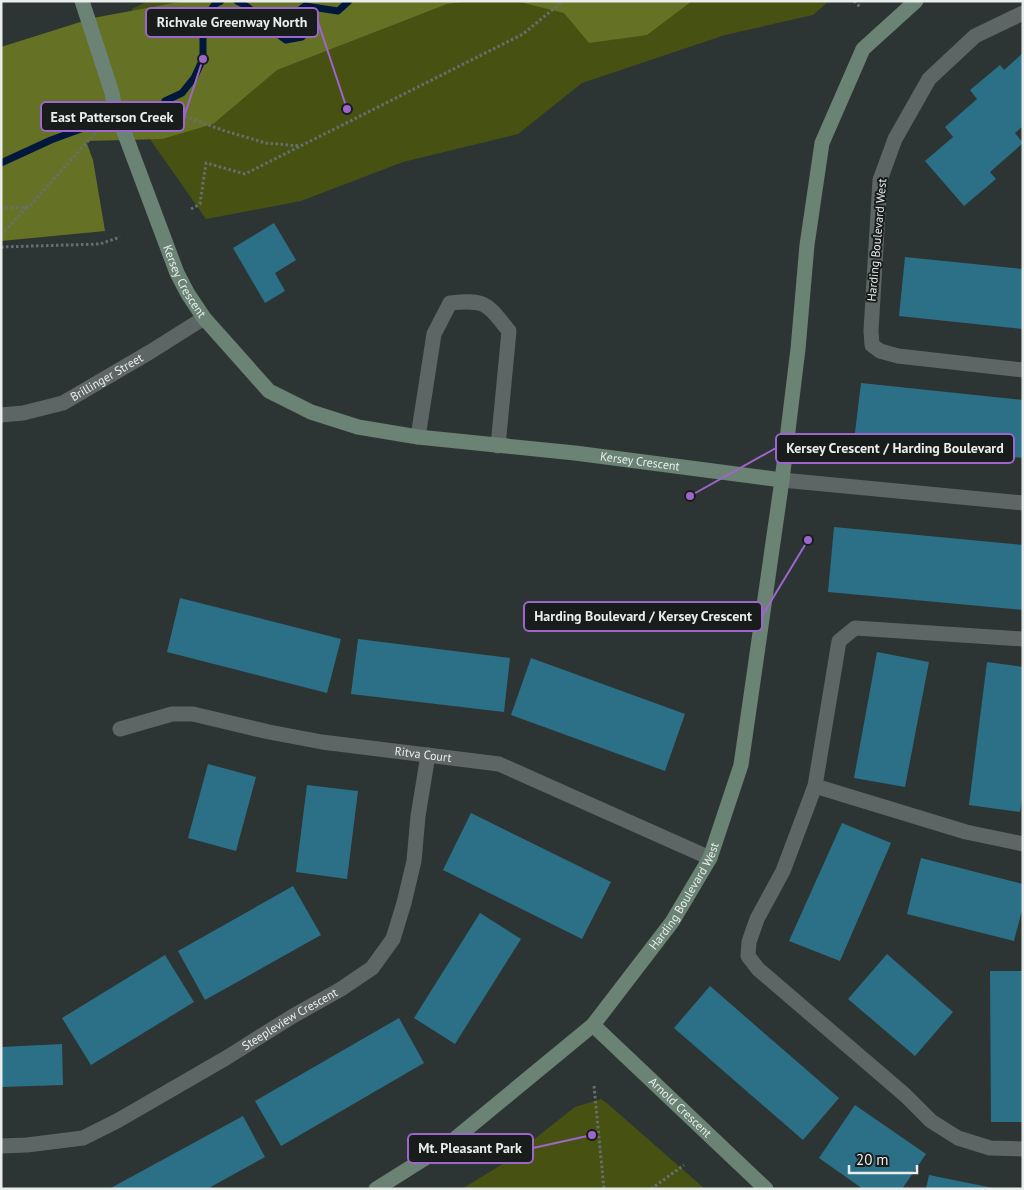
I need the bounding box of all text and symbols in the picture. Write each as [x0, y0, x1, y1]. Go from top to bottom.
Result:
callout: Richvale Greenway North [146, 8, 318, 37]
text: Richvale Greenway North [157, 13, 307, 31]
callout: East Patterson Creek [41, 102, 184, 131]
text: East Patterson Creek [51, 108, 174, 126]
street label: Harding Boulevard West [864, 178, 889, 302]
street label: Kersey Crescent [160, 243, 210, 320]
street label: Brillinger Street [67, 350, 146, 404]
callout: Kersey Crescent / Harding Boulevard [776, 434, 1014, 463]
text: Kersey Crescent / Harding Boulevard [786, 439, 1004, 457]
street label: Kersey Crescent [599, 448, 681, 474]
callout: Harding Boulevard / Kersey Crescent [524, 602, 762, 631]
text: Harding Boulevard / Kersey Crescent [534, 607, 752, 625]
street label: Ritva Court [394, 743, 452, 765]
street label: Harding Boulevard West [646, 840, 722, 952]
street label: Steepleview Crescent [239, 985, 340, 1053]
street label: Arnold Crescent [646, 1074, 715, 1141]
callout: Mt. Pleasant Park [408, 1134, 533, 1163]
text: Mt. Pleasant Park [418, 1139, 522, 1157]
scale bar [849, 1142, 916, 1174]
text: 20 m [856, 1150, 889, 1169]

